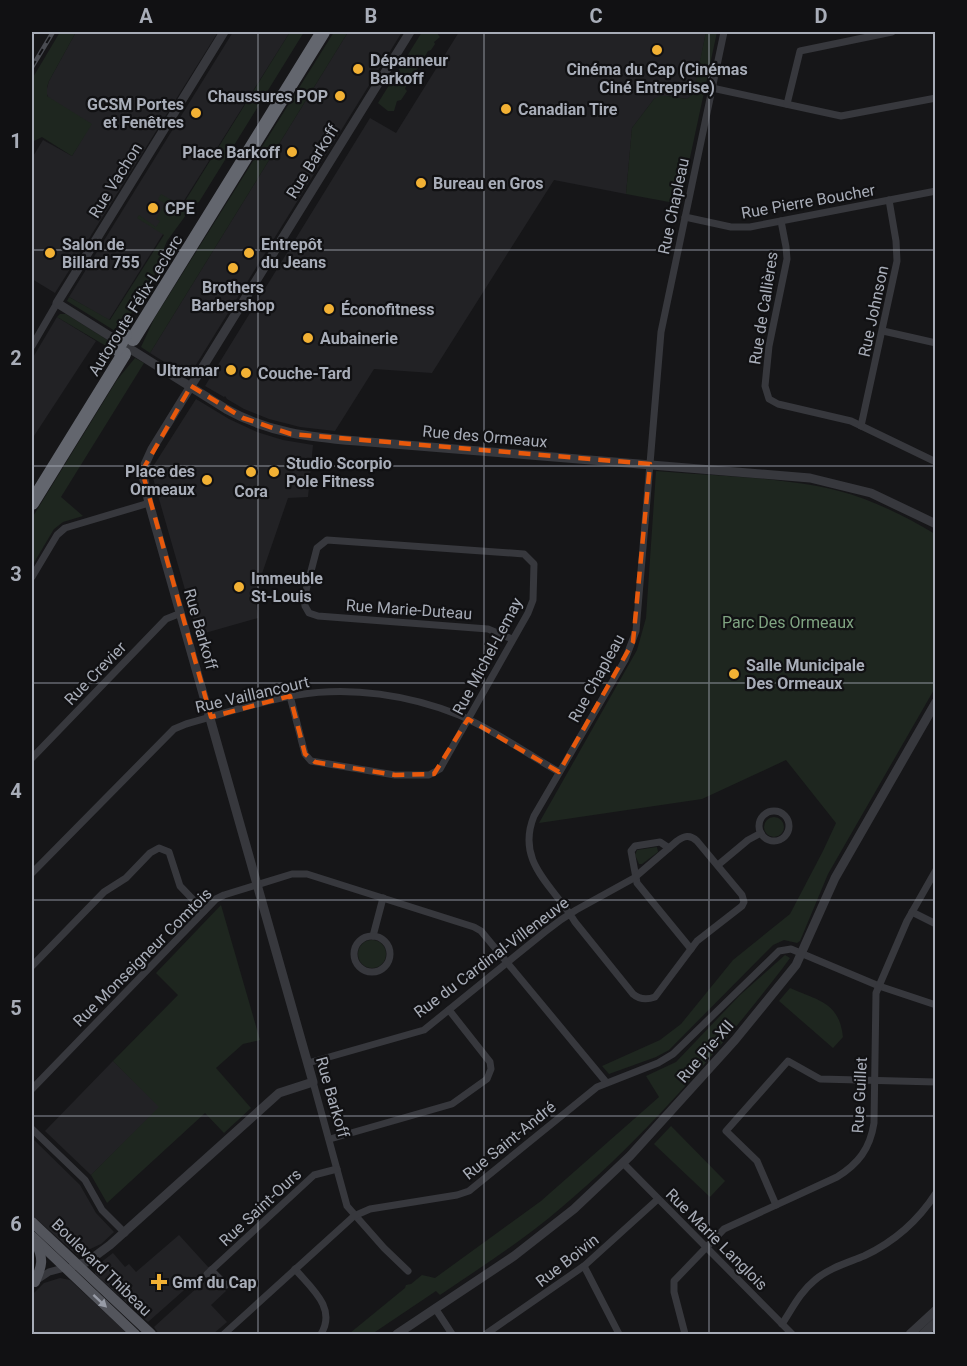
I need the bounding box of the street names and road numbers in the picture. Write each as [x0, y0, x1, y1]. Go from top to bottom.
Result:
street label: Rue Barkoff [282, 120, 343, 202]
street label: Rue Vachon [85, 139, 146, 221]
street label: Rue Chapleau [654, 156, 693, 256]
street label: Rue Pierre Boucher [740, 180, 877, 223]
street label: Autoroute Félix-Leclerc [84, 231, 187, 379]
street label: Rue de Callières [745, 250, 782, 366]
street label: Rue Johnson [855, 264, 892, 359]
street label: Rue des Ormeaux [422, 422, 548, 451]
street label: Rue Barkoff [180, 586, 221, 672]
street label: Rue Michel-Lemay [448, 594, 527, 718]
street label: Rue Marie-Duteau [345, 596, 473, 623]
street label: Rue Chapleau [564, 631, 628, 726]
street label: Rue Crevier [60, 637, 131, 709]
street label: Rue Vaillancourt [193, 672, 311, 717]
street label: Rue Monseigneur Comtois [69, 884, 216, 1031]
street label: Rue du Cardinal-Villeneuve [410, 893, 572, 1022]
street label: Rue Pie-XII [673, 1016, 738, 1087]
street label: Rue Barkoff [312, 1054, 353, 1140]
street label: Rue Guillet [848, 1056, 871, 1134]
street label: Rue Saint-André [459, 1097, 560, 1184]
street label: Rue Saint-Ours [215, 1165, 305, 1250]
street label: Rue Marie Langlois [662, 1185, 771, 1294]
street label: Boulevard Thibeau [48, 1215, 156, 1320]
street label: Rue Boivin [532, 1230, 603, 1291]

